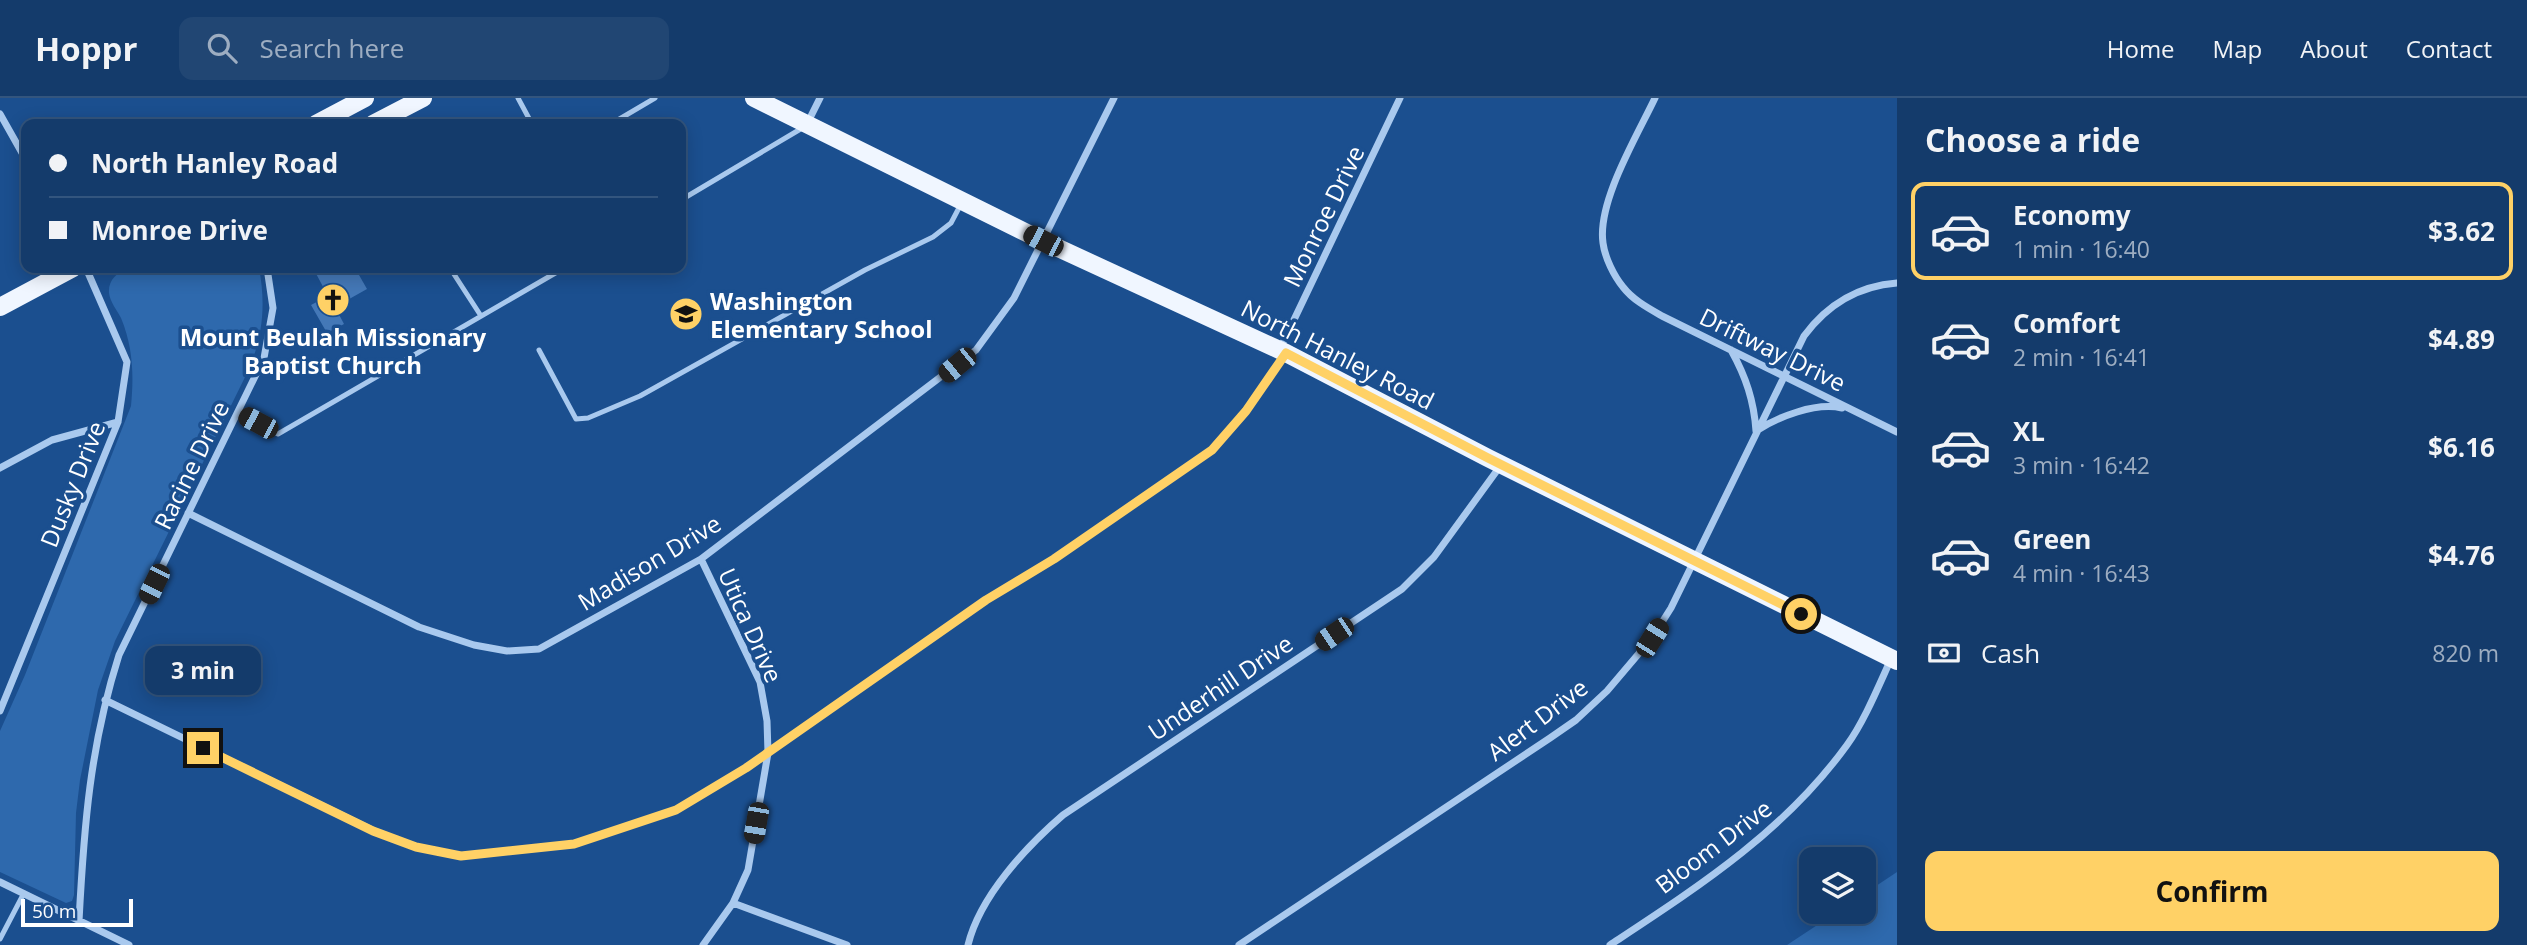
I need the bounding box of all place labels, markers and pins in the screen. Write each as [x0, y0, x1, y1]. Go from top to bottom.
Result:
church icon: Mount Beulah Missionary Baptist Church [314, 281, 352, 319]
place label: Washington Elementary School [710, 284, 933, 345]
school or university icon: Washington Elementary School [667, 295, 705, 333]
place label: Mount Beulah Missionary Baptist Church [180, 320, 487, 381]

